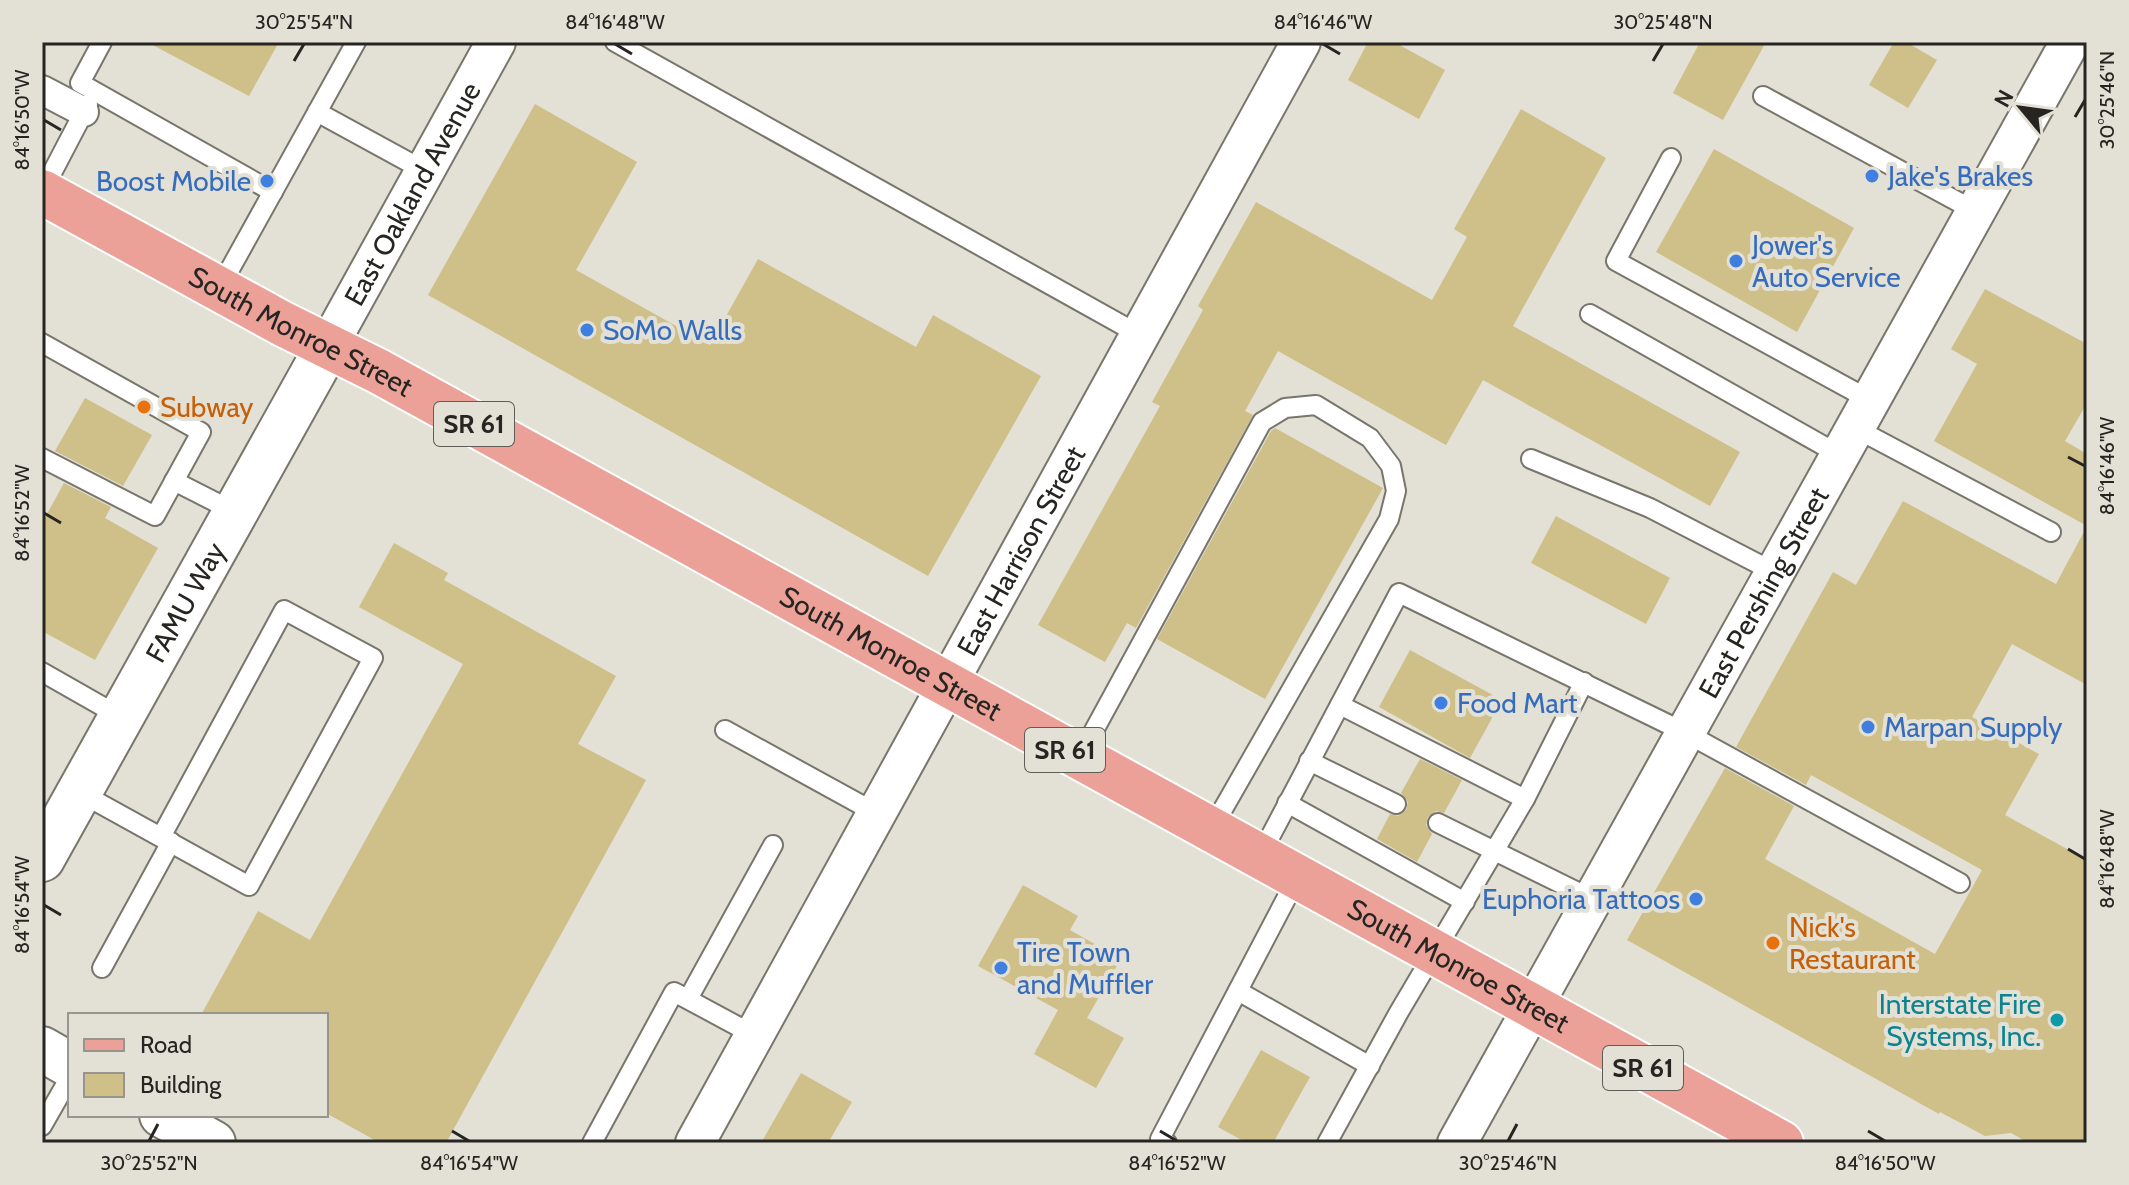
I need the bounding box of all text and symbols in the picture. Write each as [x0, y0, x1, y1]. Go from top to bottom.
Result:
text: 30°25'54"N [255, 10, 353, 34]
text: 84°16'48"W [565, 10, 665, 34]
text: 84°16'46"W [1274, 10, 1372, 34]
text: 30°25'48"N [1613, 10, 1713, 34]
text: 30°25'46"N [2095, 51, 2119, 149]
north arrow [1981, 68, 2061, 148]
text: 84°16'50"W [10, 70, 34, 170]
street label: East Oakland Avenue [337, 76, 488, 311]
text: N [1988, 85, 2020, 112]
place label: Jake's Brakes [1887, 159, 2033, 193]
place label: Boost Mobile [96, 164, 251, 198]
marker: Jake's Brakes [1863, 167, 1881, 185]
marker: Boost Mobile [258, 172, 276, 190]
place label: Jower's Auto Service [1751, 228, 1901, 294]
marker: Jower's Auto Service [1727, 252, 1745, 270]
street label: South Monroe Street [183, 259, 419, 404]
place label: SoMo Walls [603, 313, 742, 347]
marker: SoMo Walls [578, 321, 596, 339]
place label: Subway [160, 390, 253, 424]
marker: Subway [135, 398, 153, 416]
road number: SR 61 [434, 402, 514, 446]
text: 84°16'46"W [2095, 417, 2119, 515]
street label: East Harrison Street [950, 440, 1092, 661]
text: 84°16'52"W [10, 464, 34, 562]
street label: East Pershing Street [1691, 481, 1836, 704]
street label: FAMU Way [138, 536, 232, 668]
street label: South Monroe Street [774, 579, 1007, 728]
place label: Food Mart [1457, 686, 1577, 720]
marker: Food Mart [1432, 694, 1450, 712]
place label: Marpan Supply [1884, 710, 2062, 744]
marker: Marpan Supply [1859, 718, 1877, 736]
road number: SR 61 [1025, 728, 1105, 772]
text: 84°16'48"W [2095, 809, 2119, 909]
text: 84°16'54"W [10, 856, 34, 954]
place label: Euphoria Tattoos [1482, 882, 1680, 916]
marker: Euphoria Tattoos [1687, 890, 1705, 908]
street label: South Monroe Street [1342, 891, 1575, 1040]
place label: Nick's Restaurant [1789, 910, 1916, 976]
marker: Nick's Restaurant [1764, 934, 1782, 952]
place label: Tire Town and Muffler [1017, 935, 1153, 1001]
marker: Tire Town and Muffler [992, 959, 1010, 977]
place label: Interstate Fire Systems, Inc. [1879, 987, 2041, 1053]
marker: Interstate Fire Systems, Inc. [2048, 1011, 2066, 1029]
legend [68, 1013, 328, 1117]
text: Road [140, 1030, 192, 1059]
road number: SR 61 [1603, 1046, 1683, 1090]
text: Building [140, 1070, 222, 1099]
text: 30°25'52"N [100, 1151, 198, 1175]
text: 84°16'54"W [420, 1151, 518, 1175]
text: 84°16'52"W [1128, 1151, 1226, 1175]
text: 30°25'46"N [1459, 1151, 1557, 1175]
text: 84°16'50"W [1835, 1151, 1935, 1175]

